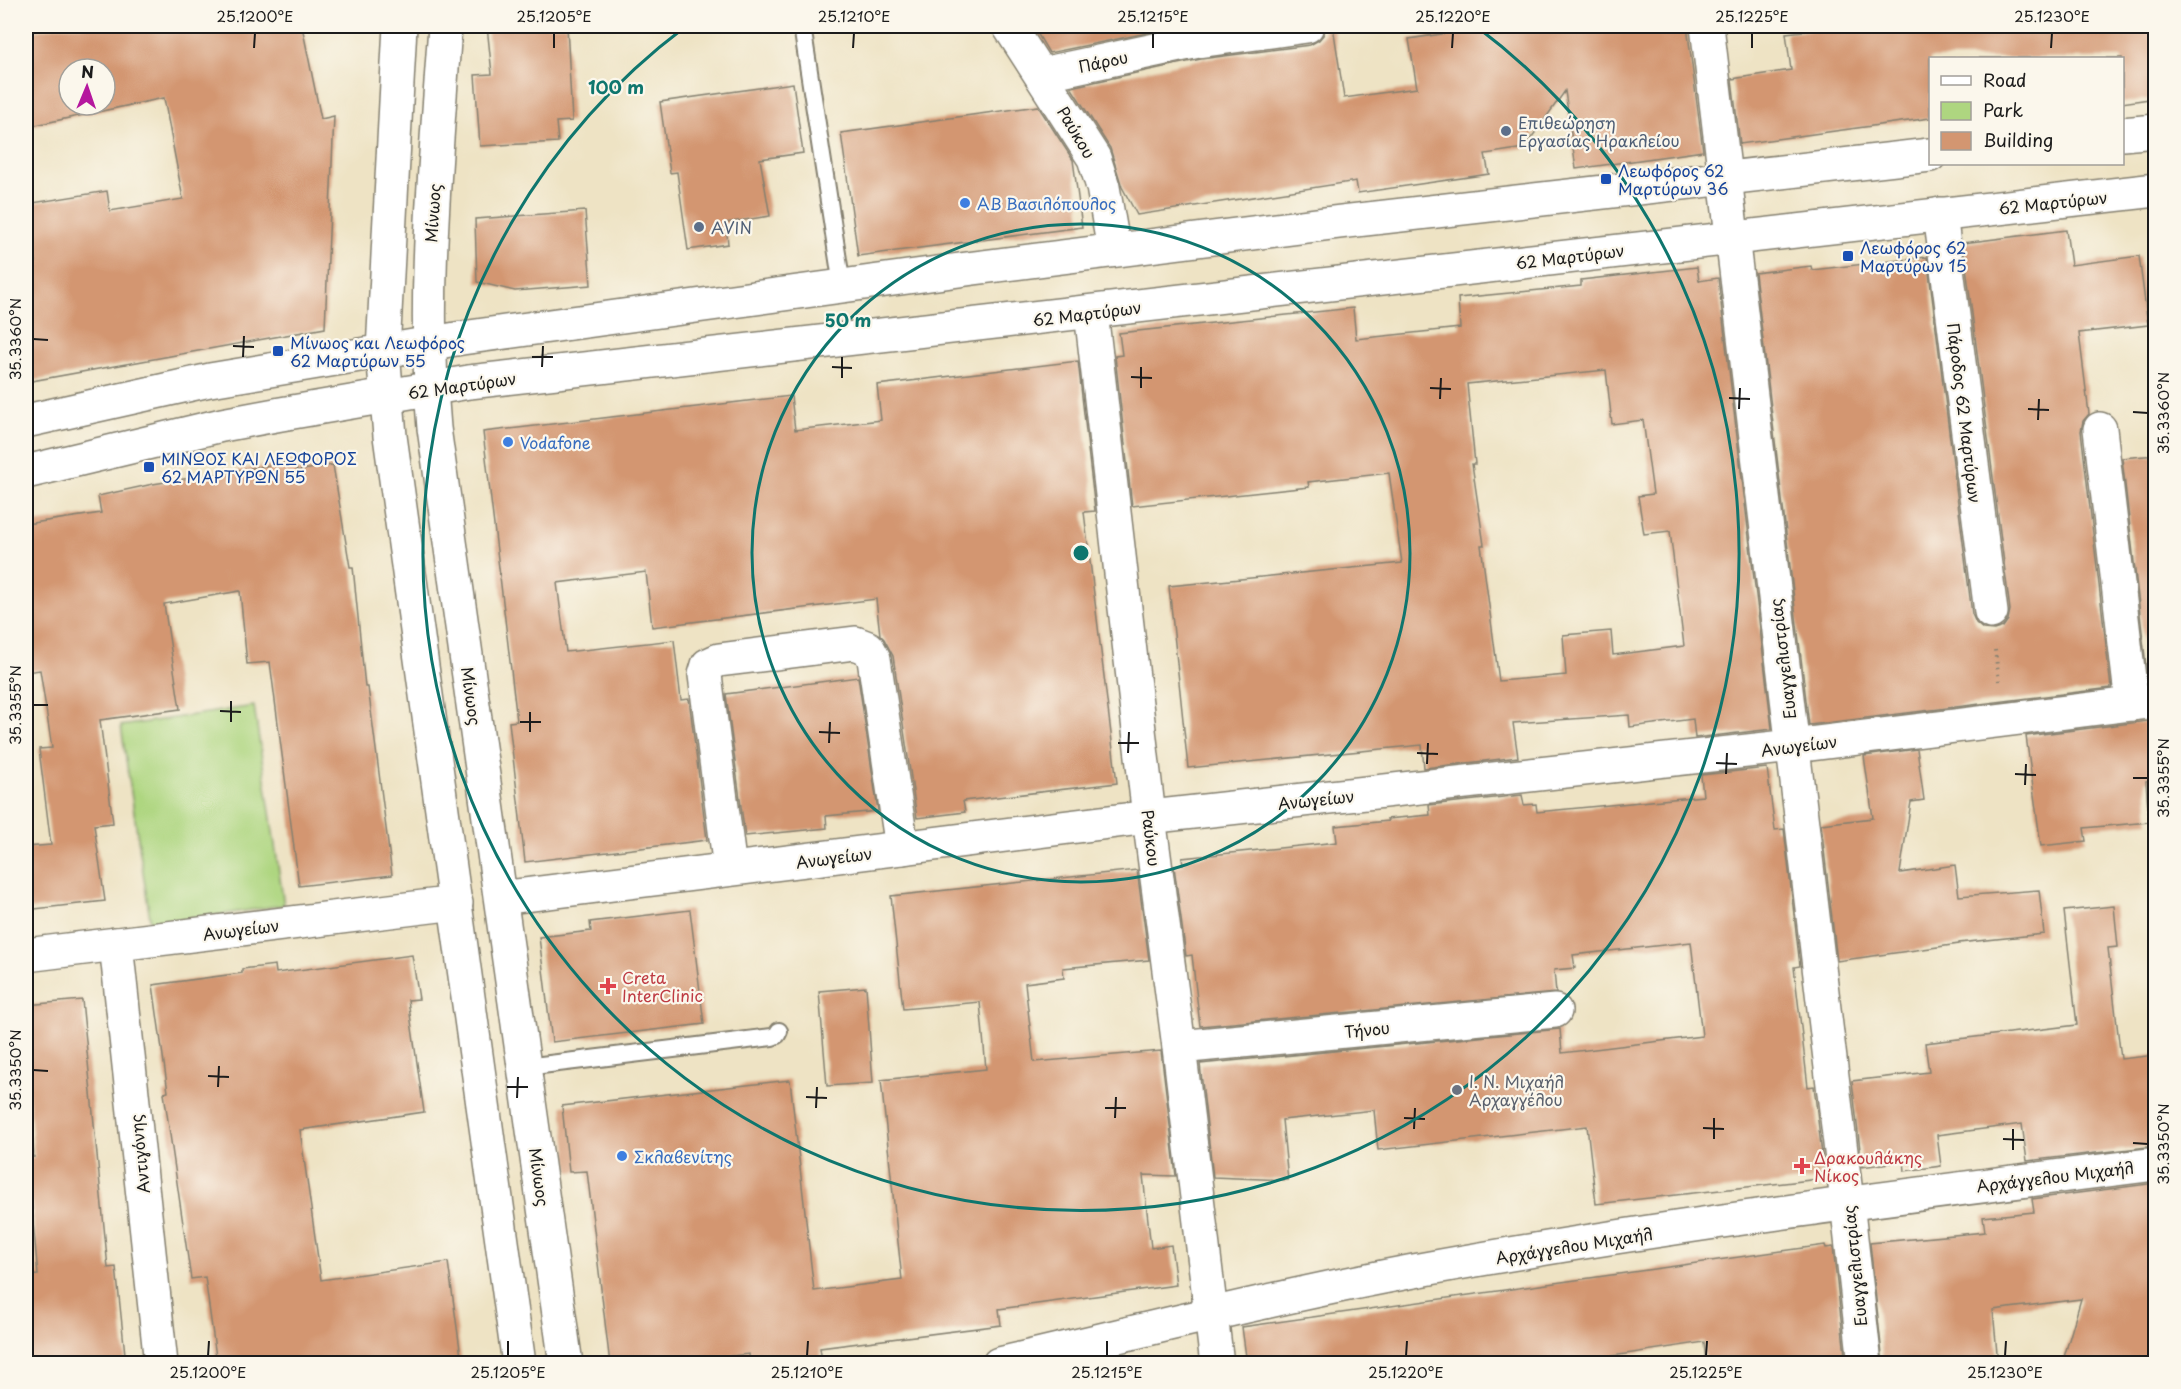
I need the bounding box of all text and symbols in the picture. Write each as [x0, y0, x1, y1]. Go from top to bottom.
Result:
text: 25.1200°E [217, 4, 293, 27]
text: 25.1205°E [516, 4, 592, 27]
text: 25.1210°E [818, 4, 890, 27]
text: 25.1215°E [1117, 4, 1189, 27]
text: 25.1220°E [1415, 4, 1491, 27]
text: 25.1225°E [1715, 4, 1789, 27]
text: 25.1230°E [2014, 4, 2090, 27]
street label: Πάρου [1076, 44, 1130, 78]
north arrow [57, 57, 117, 117]
legend [1929, 57, 2124, 165]
text: N [81, 59, 94, 83]
text: Road [1983, 66, 2027, 93]
text: 100 m [588, 73, 644, 100]
text: Park [1983, 96, 2023, 123]
street label: Ραύκου [1052, 101, 1102, 163]
place label: Επιθεώρηση Εργασίας Ηρακλείου [1518, 110, 1680, 152]
marker: Επιθεώρηση Εργασίας Ηρακλείου [1499, 124, 1513, 138]
text: Building [1983, 126, 2053, 153]
place label: Λεωφόρος 62 Μαρτύρων 36 [1618, 158, 1728, 200]
marker: Λεωφόρος 62 Μαρτύρων 36 [1599, 172, 1613, 186]
street label: Μίνωος [418, 183, 446, 243]
street label: 62 Μαρτύρων [1997, 184, 2109, 220]
place label: ΑΒ Βασιλόπουλος [977, 191, 1116, 215]
marker: ΑΒ Βασιλόπουλος [958, 196, 972, 210]
place label: AVIN [711, 215, 752, 239]
marker: AVIN [692, 220, 706, 234]
place label: Λεωφόρος 62 Μαρτύρων 15 [1860, 235, 1967, 277]
street label: 62 Μαρτύρων [1514, 237, 1626, 275]
marker: Λεωφόρος 62 Μαρτύρων 15 [1841, 249, 1855, 263]
street label: 62 Μαρτύρων [1031, 294, 1143, 332]
text: 35.3360°N [3, 298, 26, 380]
text: 50 m [825, 306, 871, 333]
street label: Πάροδος 62 Μαρτύρων [1942, 321, 1988, 505]
place label: Μίνωος και Λεωφόρος 62 Μαρτύρων 55 [290, 330, 465, 372]
marker: Μίνωος και Λεωφόρος 62 Μαρτύρων 55 [271, 344, 285, 358]
street label: 62 Μαρτύρων [406, 366, 518, 404]
text: 35.3360°N [2151, 372, 2174, 454]
place label: Vodafone [520, 430, 591, 454]
marker: Vodafone [501, 435, 515, 449]
place label: ΜΙΝΩΟΣ ΚΑΙ ΛΕΩΦΟΡΟΣ 62 ΜΑΡΤΥΡΩΝ 55 [161, 446, 357, 488]
marker: ΜΙΝΩΟΣ ΚΑΙ ΛΕΩΦΟΡΟΣ 62 ΜΑΡΤΥΡΩΝ 55 [142, 460, 156, 474]
centre of rings [1071, 543, 1091, 563]
street label: Ευαγγελιστρίας [1763, 597, 1801, 721]
text: 35.3355°N [3, 665, 26, 745]
street label: Μίνωος [456, 665, 488, 727]
street label: Ανωγείων [1759, 728, 1839, 762]
text: 35.3355°N [2151, 738, 2174, 818]
street label: Ανωγείων [1276, 783, 1356, 815]
street label: Ραύκου [1137, 808, 1167, 868]
street label: Ανωγείων [794, 840, 874, 874]
street label: Ανωγείων [201, 912, 281, 946]
place label: Creta InterClinic [622, 965, 703, 1007]
marker: Creta InterClinic [599, 977, 617, 995]
street label: Τήνου [1343, 1015, 1391, 1043]
text: 35.3350°N [3, 1029, 26, 1111]
place label: Ι. Ν. Μιχαήλ Αρχαγγέλου [1469, 1069, 1564, 1111]
marker: Ι. Ν. Μιχαήλ Αρχαγγέλου [1450, 1083, 1464, 1097]
text: 35.3350°N [2151, 1103, 2174, 1185]
street label: Αντιγόνης [123, 1113, 155, 1195]
place label: Σκλαβενίτης [634, 1144, 732, 1168]
place label: Δρακουλάκης Νίκος [1814, 1145, 1922, 1187]
street label: Μίνωος [524, 1146, 556, 1208]
marker: Σκλαβενίτης [615, 1149, 629, 1163]
street label: Αρχάγγελου Μιχαήλ [1975, 1154, 2135, 1198]
marker: Δρακουλάκης Νίκος [1795, 1159, 1809, 1173]
street label: Ευαγγελιστρίας [1836, 1204, 1872, 1328]
street label: Αρχάγγελου Μιχαήλ [1494, 1221, 1654, 1269]
text: 25.1200°E [170, 1360, 246, 1383]
text: 25.1205°E [470, 1360, 546, 1383]
text: 25.1210°E [771, 1360, 843, 1383]
text: 25.1215°E [1071, 1360, 1143, 1383]
text: 25.1220°E [1368, 1360, 1444, 1383]
text: 25.1225°E [1669, 1360, 1743, 1383]
text: 25.1230°E [1967, 1360, 2043, 1383]

